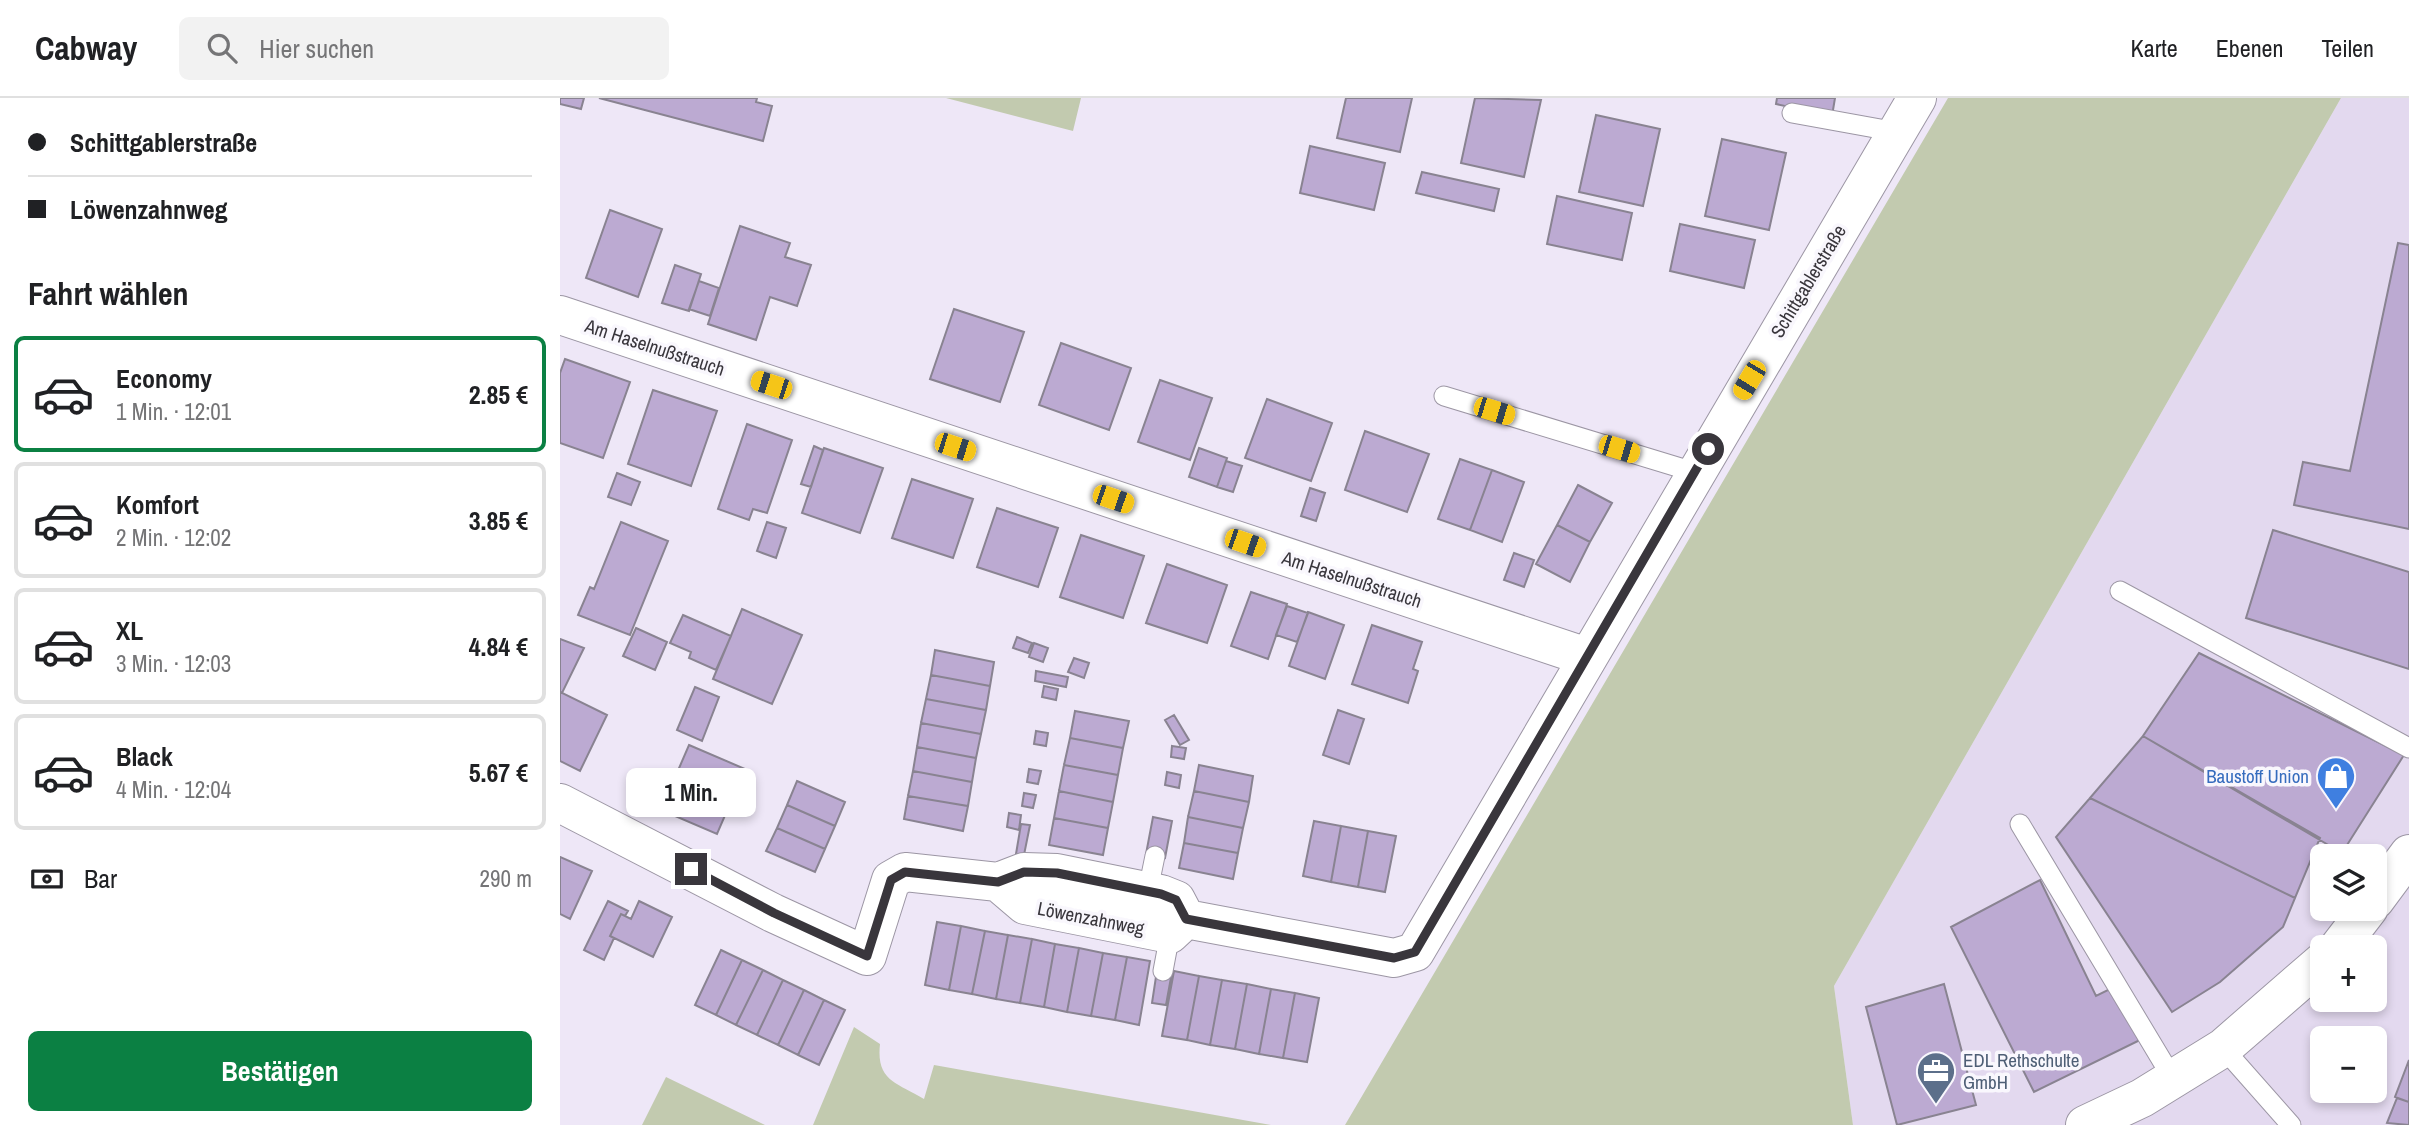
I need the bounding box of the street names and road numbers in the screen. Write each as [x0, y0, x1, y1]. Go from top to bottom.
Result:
street label: Schittgablerstraße [1764, 220, 1852, 342]
street label: Am Haselnußstrauch [581, 312, 728, 382]
street label: Am Haselnußstrauch [1278, 544, 1425, 614]
street label: Löwenzahnweg [1035, 895, 1147, 941]

